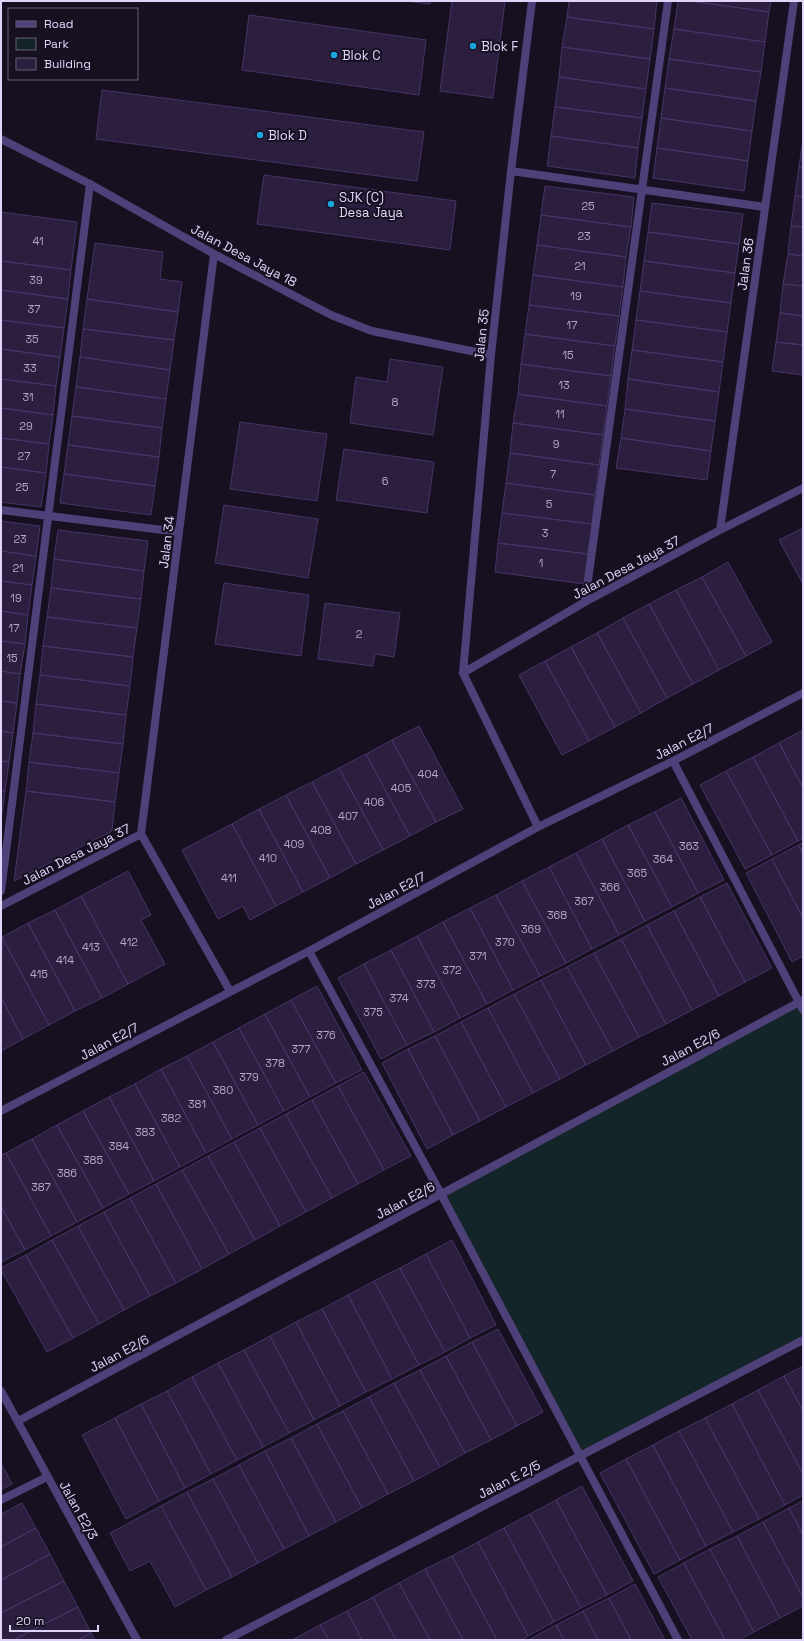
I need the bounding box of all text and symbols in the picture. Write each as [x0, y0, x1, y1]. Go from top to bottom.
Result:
legend [8, 8, 138, 80]
text: Road [44, 16, 73, 32]
text: Park [44, 36, 69, 52]
place label: Blok F [481, 38, 518, 55]
marker: Blok F [468, 41, 478, 51]
place label: Blok C [342, 47, 381, 64]
marker: Blok C [329, 50, 339, 60]
text: Building [44, 56, 91, 72]
place label: Blok D [268, 127, 307, 144]
marker: Blok D [255, 130, 265, 140]
place label: SJK (C) Desa Jaya [339, 189, 404, 221]
marker: SJK (C) Desa Jaya [326, 199, 336, 209]
house number: 25 [581, 199, 595, 213]
street label: Jalan Desa Jaya 18 [188, 220, 300, 291]
house number: 23 [577, 229, 591, 243]
house number: 41 [32, 234, 44, 248]
street label: Jalan 36 [733, 237, 758, 291]
house number: 21 [574, 259, 586, 273]
house number: 39 [29, 273, 43, 287]
house number: 19 [570, 289, 582, 303]
house number: 37 [28, 302, 40, 316]
street label: Jalan 35 [470, 308, 493, 362]
house number: 17 [567, 318, 577, 332]
house number: 35 [25, 332, 39, 346]
house number: 15 [562, 348, 574, 362]
house number: 33 [23, 361, 37, 375]
house number: 13 [558, 378, 570, 392]
house number: 31 [22, 390, 34, 404]
house number: 8 [392, 395, 399, 409]
house number: 11 [555, 407, 565, 421]
house number: 29 [19, 419, 33, 433]
house number: 9 [553, 437, 560, 451]
house number: 27 [18, 449, 30, 463]
house number: 7 [550, 467, 556, 481]
house number: 6 [382, 474, 389, 488]
house number: 25 [15, 480, 29, 494]
house number: 5 [546, 497, 553, 511]
street label: Jalan 34 [155, 515, 178, 569]
house number: 3 [542, 526, 549, 540]
house number: 23 [13, 532, 27, 546]
street label: Jalan Desa Jaya 37 [570, 532, 683, 603]
house number: 1 [539, 556, 543, 570]
house number: 21 [12, 561, 24, 575]
house number: 19 [10, 591, 22, 605]
house number: 17 [9, 621, 19, 635]
house number: 2 [356, 627, 363, 641]
house number: 15 [6, 651, 18, 665]
street label: Jalan E2/7 [652, 719, 717, 764]
house number: 404 [418, 767, 439, 781]
house number: 405 [391, 781, 412, 795]
house number: 406 [364, 795, 385, 809]
house number: 407 [338, 809, 358, 823]
street label: Jalan Desa Jaya 37 [19, 820, 133, 889]
house number: 408 [311, 823, 332, 837]
house number: 409 [284, 837, 305, 851]
house number: 363 [679, 839, 699, 853]
house number: 410 [259, 851, 277, 865]
house number: 364 [653, 852, 673, 866]
house number: 365 [627, 866, 647, 880]
street label: Jalan E2/7 [364, 868, 429, 913]
house number: 411 [221, 871, 237, 885]
house number: 366 [600, 880, 620, 894]
house number: 367 [574, 894, 594, 908]
house number: 368 [547, 908, 567, 922]
house number: 369 [521, 922, 541, 936]
house number: 412 [120, 935, 138, 949]
house number: 370 [495, 935, 515, 949]
house number: 413 [82, 940, 100, 954]
house number: 371 [469, 949, 487, 963]
house number: 414 [56, 953, 74, 967]
house number: 372 [442, 963, 462, 977]
house number: 415 [30, 967, 48, 981]
house number: 373 [416, 977, 436, 991]
house number: 374 [389, 991, 409, 1005]
house number: 375 [363, 1005, 383, 1019]
street label: Jalan E2/7 [77, 1019, 142, 1064]
street label: Jalan E2/6 [658, 1025, 723, 1070]
house number: 376 [316, 1028, 336, 1042]
house number: 377 [291, 1042, 311, 1056]
house number: 378 [265, 1056, 285, 1070]
house number: 379 [239, 1070, 259, 1084]
house number: 380 [213, 1083, 233, 1097]
house number: 381 [188, 1097, 206, 1111]
house number: 382 [161, 1111, 181, 1125]
house number: 383 [135, 1125, 155, 1139]
house number: 384 [109, 1139, 129, 1153]
house number: 385 [83, 1153, 103, 1167]
house number: 386 [57, 1166, 77, 1180]
street label: Jalan E2/6 [373, 1178, 438, 1223]
house number: 387 [31, 1180, 51, 1194]
street label: Jalan E2/6 [87, 1331, 152, 1376]
street label: Jalan E 2/5 [475, 1456, 544, 1502]
street label: Jalan E2/3 [55, 1478, 102, 1543]
scale bar [10, 1607, 98, 1633]
text: 20 m [16, 1613, 44, 1629]

